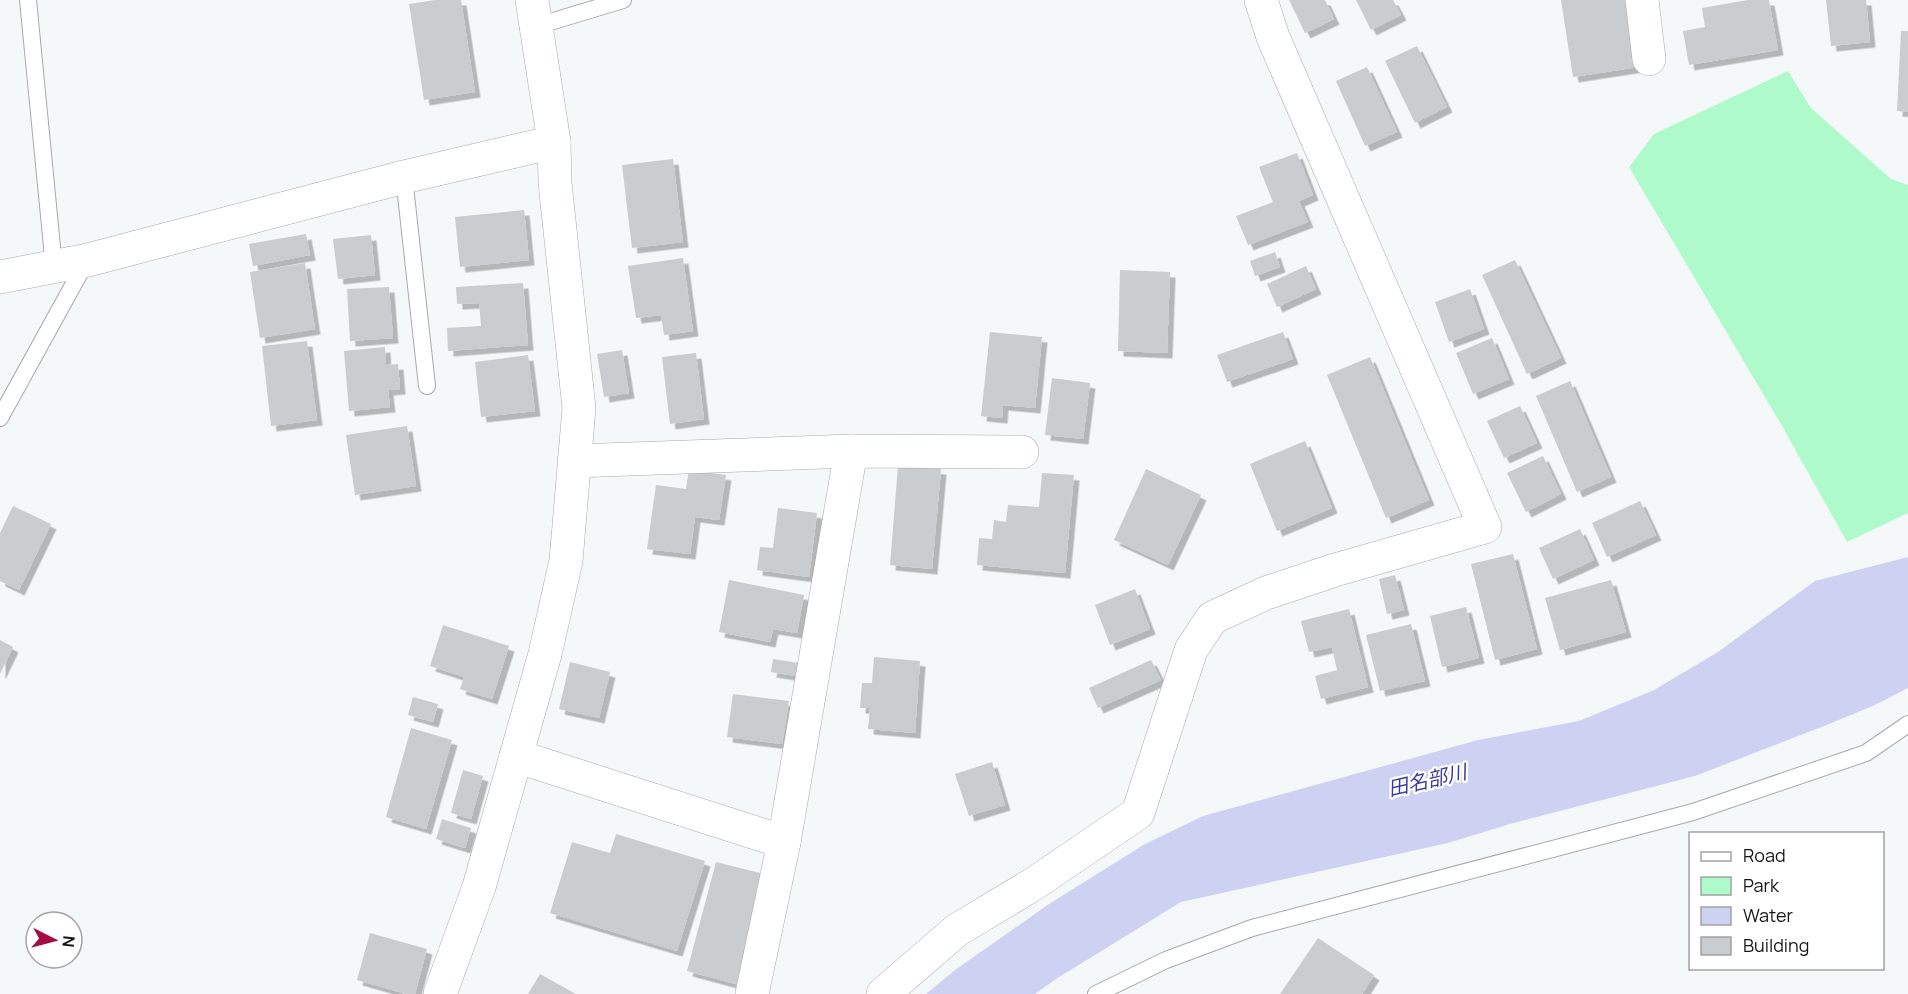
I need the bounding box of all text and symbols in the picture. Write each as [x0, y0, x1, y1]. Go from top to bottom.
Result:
water label: 田名部川 [1385, 757, 1471, 802]
legend [1689, 832, 1884, 970]
text: Road [1743, 843, 1786, 867]
text: Park [1743, 873, 1780, 897]
text: Water [1743, 903, 1793, 927]
north arrow [24, 910, 84, 970]
text: Building [1743, 933, 1809, 957]
text: N [57, 935, 80, 948]

